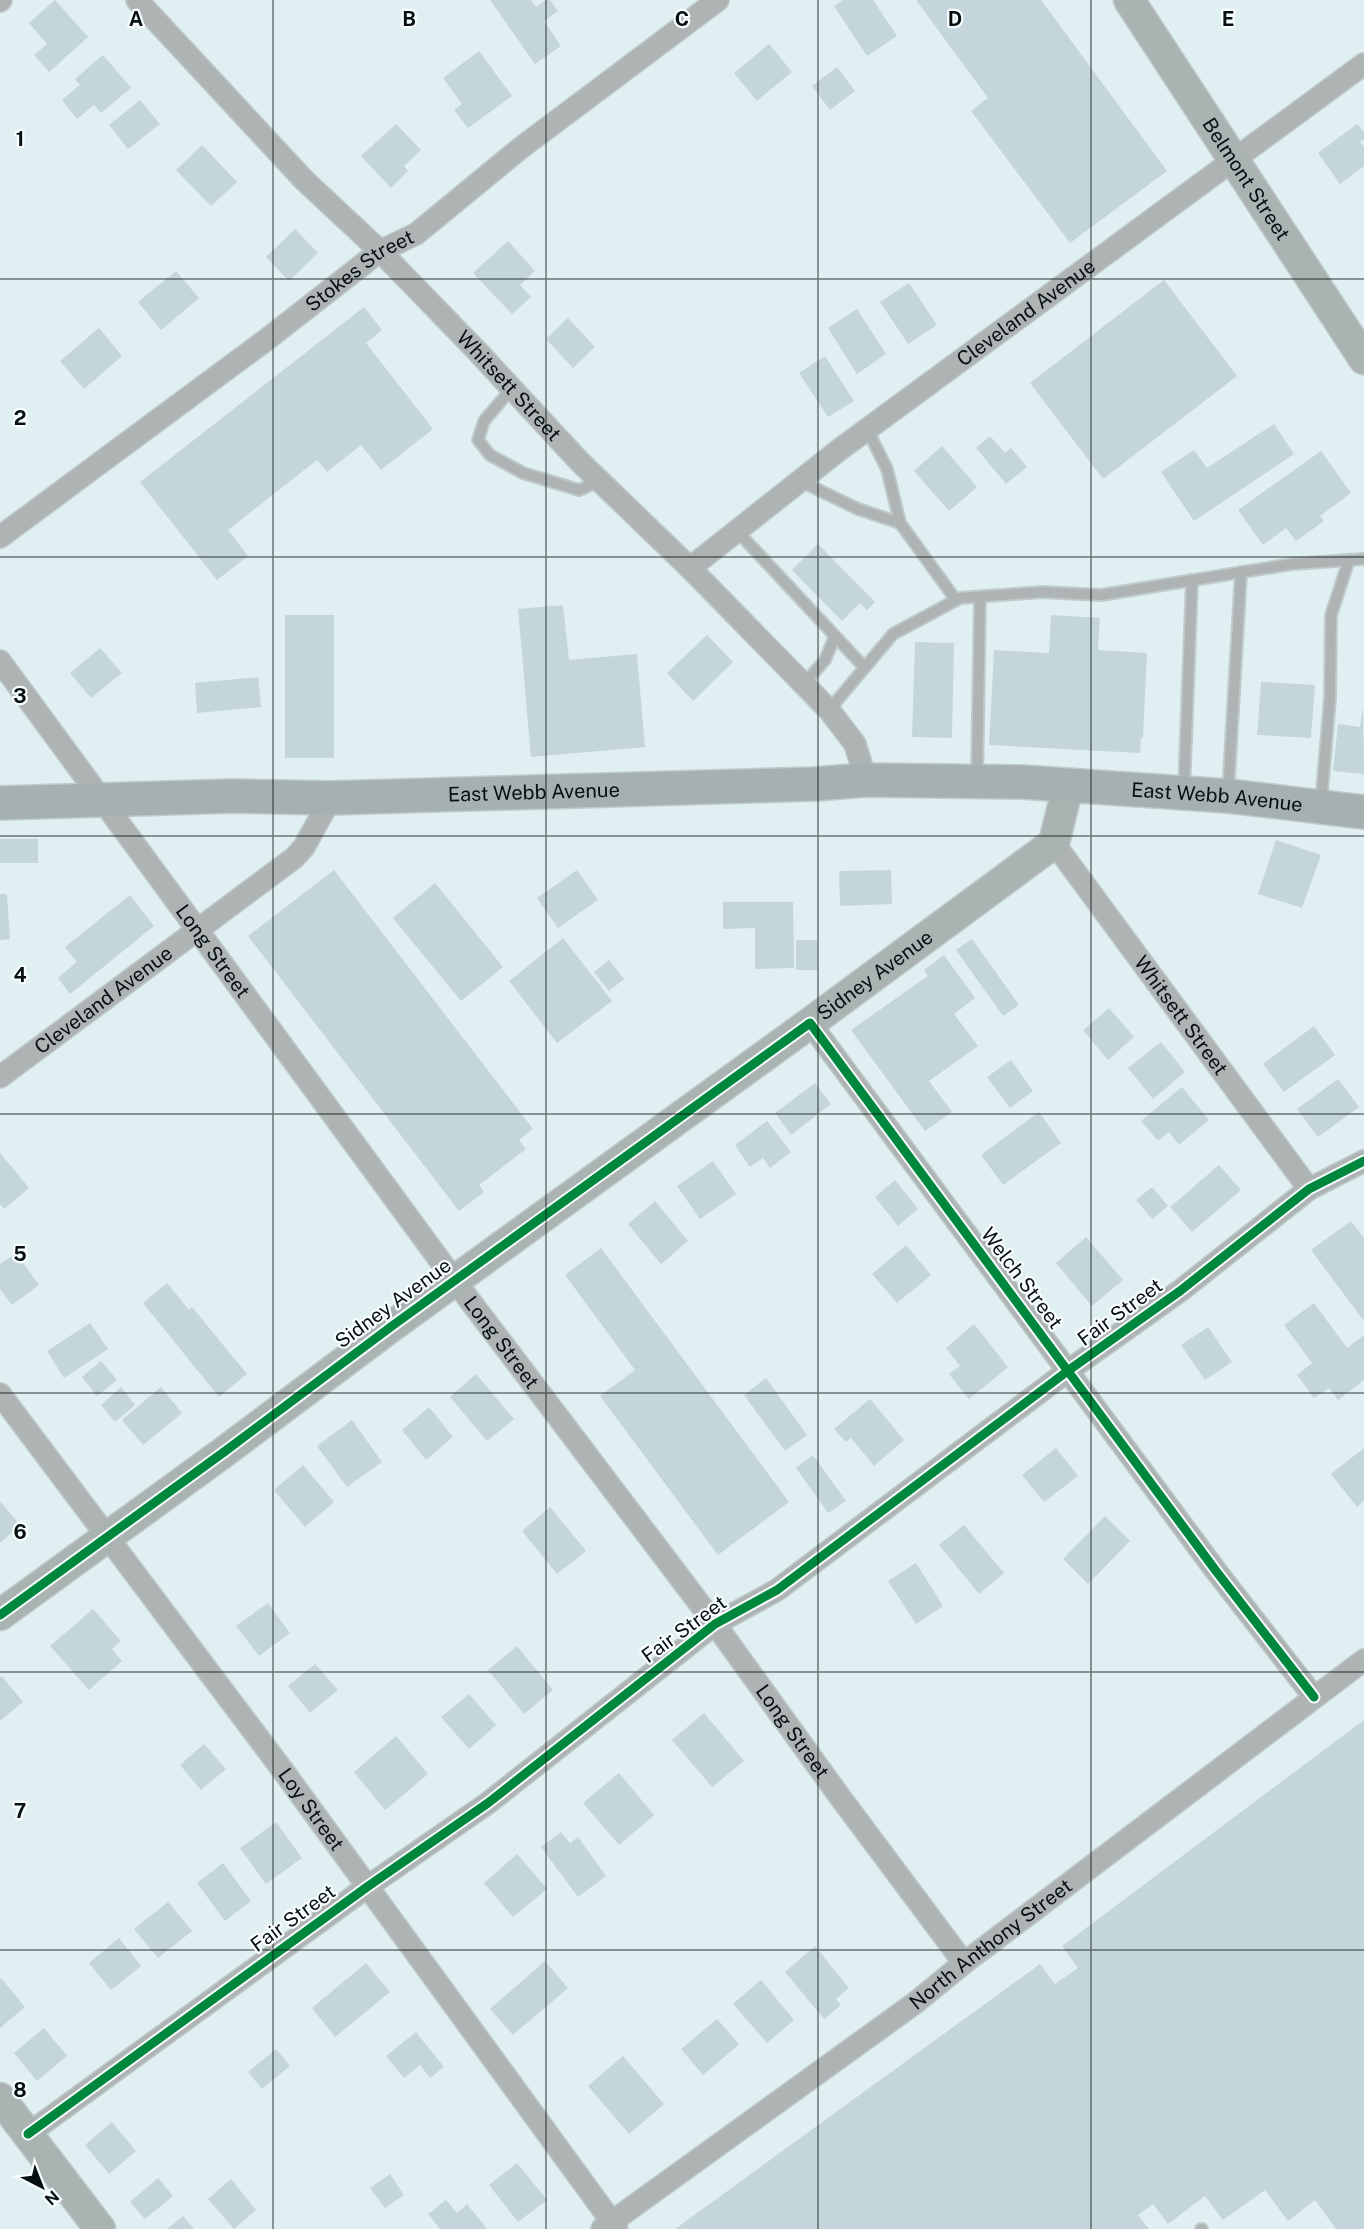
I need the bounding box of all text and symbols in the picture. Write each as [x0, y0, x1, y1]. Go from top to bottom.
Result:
text: A [129, 7, 143, 31]
text: B [402, 7, 416, 31]
text: C [675, 7, 689, 31]
text: D [948, 7, 962, 31]
text: E [1222, 7, 1234, 31]
street label: Belmont Street [1197, 113, 1295, 245]
text: 1 [16, 127, 24, 151]
street label: Stokes Street [301, 225, 418, 317]
street label: Cleveland Avenue [952, 254, 1100, 371]
street label: Whitsett Street [452, 325, 566, 446]
text: 2 [14, 406, 26, 430]
text: 3 [13, 684, 27, 708]
street label: East Webb Avenue [1130, 777, 1304, 817]
street label: East Webb Avenue [447, 778, 620, 807]
street label: Long Street [171, 900, 255, 1003]
street label: Sidney Avenue [813, 925, 937, 1026]
street label: Cleveland Avenue [30, 941, 177, 1059]
street label: Whitsett Street [1129, 951, 1233, 1080]
text: 4 [13, 963, 27, 987]
street label: Welch Street [976, 1223, 1068, 1333]
text: 5 [13, 1242, 27, 1266]
street label: Sidney Avenue [330, 1253, 456, 1353]
street label: Fair Street [1073, 1273, 1167, 1351]
street label: Long Street [459, 1291, 544, 1393]
text: 6 [13, 1520, 27, 1544]
street label: Fair Street [637, 1590, 731, 1668]
street label: Long Street [751, 1680, 835, 1783]
street label: Loy Street [273, 1763, 349, 1855]
text: 7 [14, 1799, 26, 1823]
street label: North Anthony Street [905, 1874, 1077, 2015]
street label: Fair Street [246, 1879, 340, 1957]
text: 8 [13, 2078, 27, 2102]
north arrow [12, 2157, 72, 2217]
text: N [41, 2187, 63, 2209]

